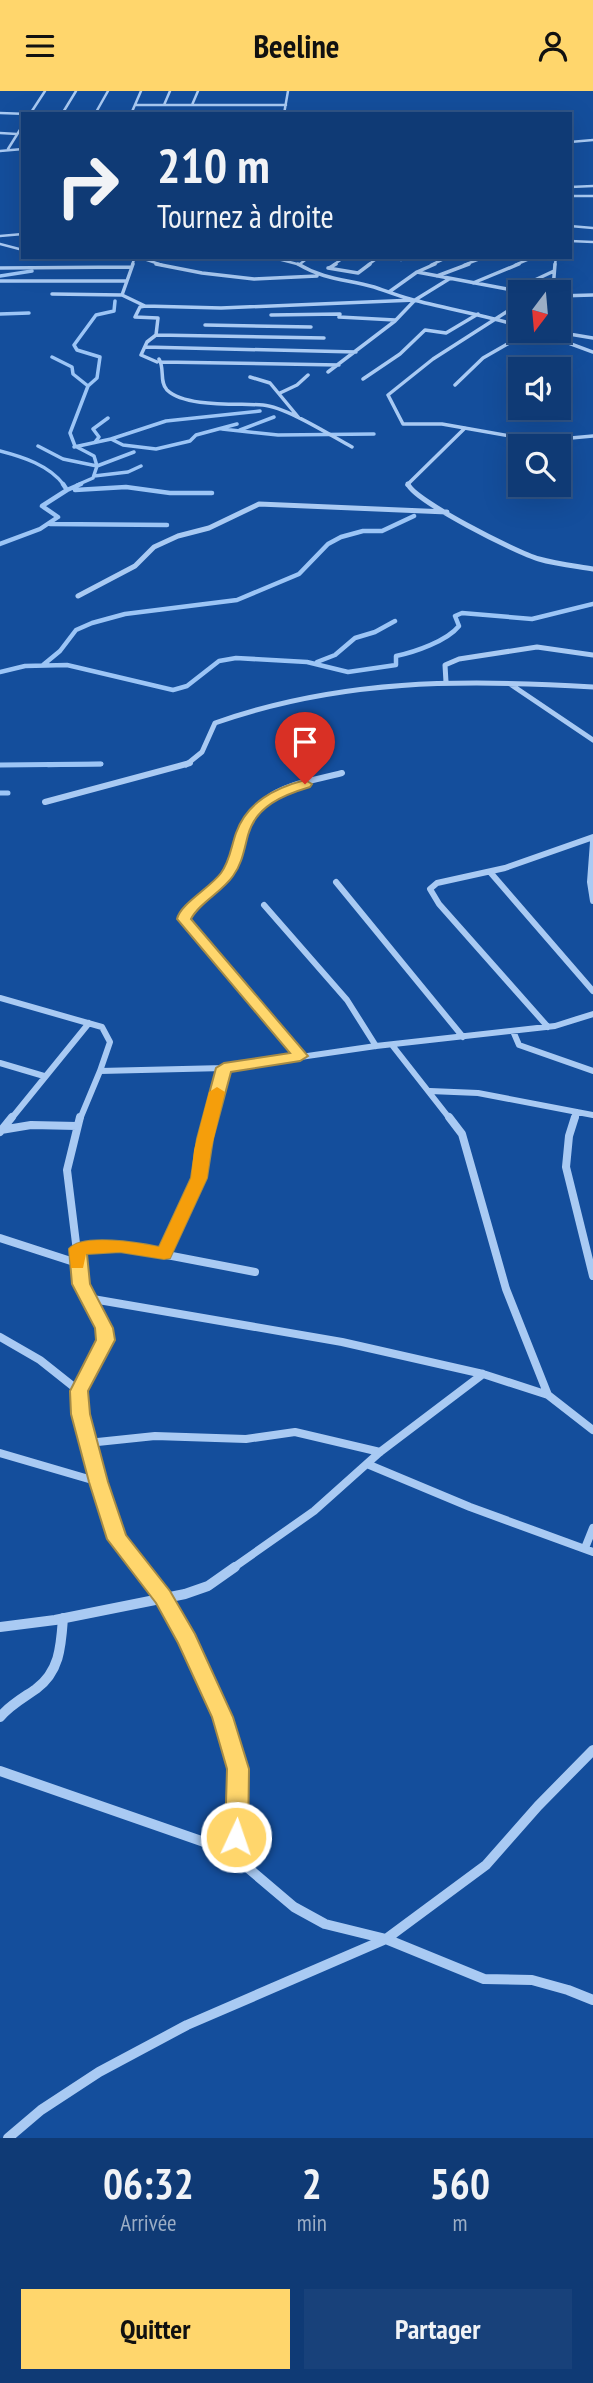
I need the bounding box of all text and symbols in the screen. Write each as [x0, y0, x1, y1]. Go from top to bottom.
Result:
text: Beeline [253, 25, 340, 67]
icon: menu [21, 27, 59, 65]
icon: person [534, 27, 572, 65]
text: 210 m [157, 133, 270, 197]
icon: right [42, 140, 133, 231]
text: Tournez à droite [157, 195, 334, 237]
north arrow [508, 280, 570, 343]
map controls [508, 280, 571, 497]
button: sound [508, 357, 571, 420]
button: search [508, 434, 571, 497]
pin [275, 712, 335, 784]
icon: arrive [286, 723, 324, 761]
position arrow [199, 1800, 273, 1874]
text: 06:32 [103, 2156, 194, 2211]
text: 2 [302, 2156, 322, 2211]
text: 560 [430, 2156, 490, 2211]
text: Arrivée [120, 2208, 176, 2237]
text: min [297, 2208, 327, 2237]
text: m [452, 2208, 467, 2237]
button: Quitter [21, 2289, 290, 2369]
button: Partager [304, 2289, 572, 2369]

